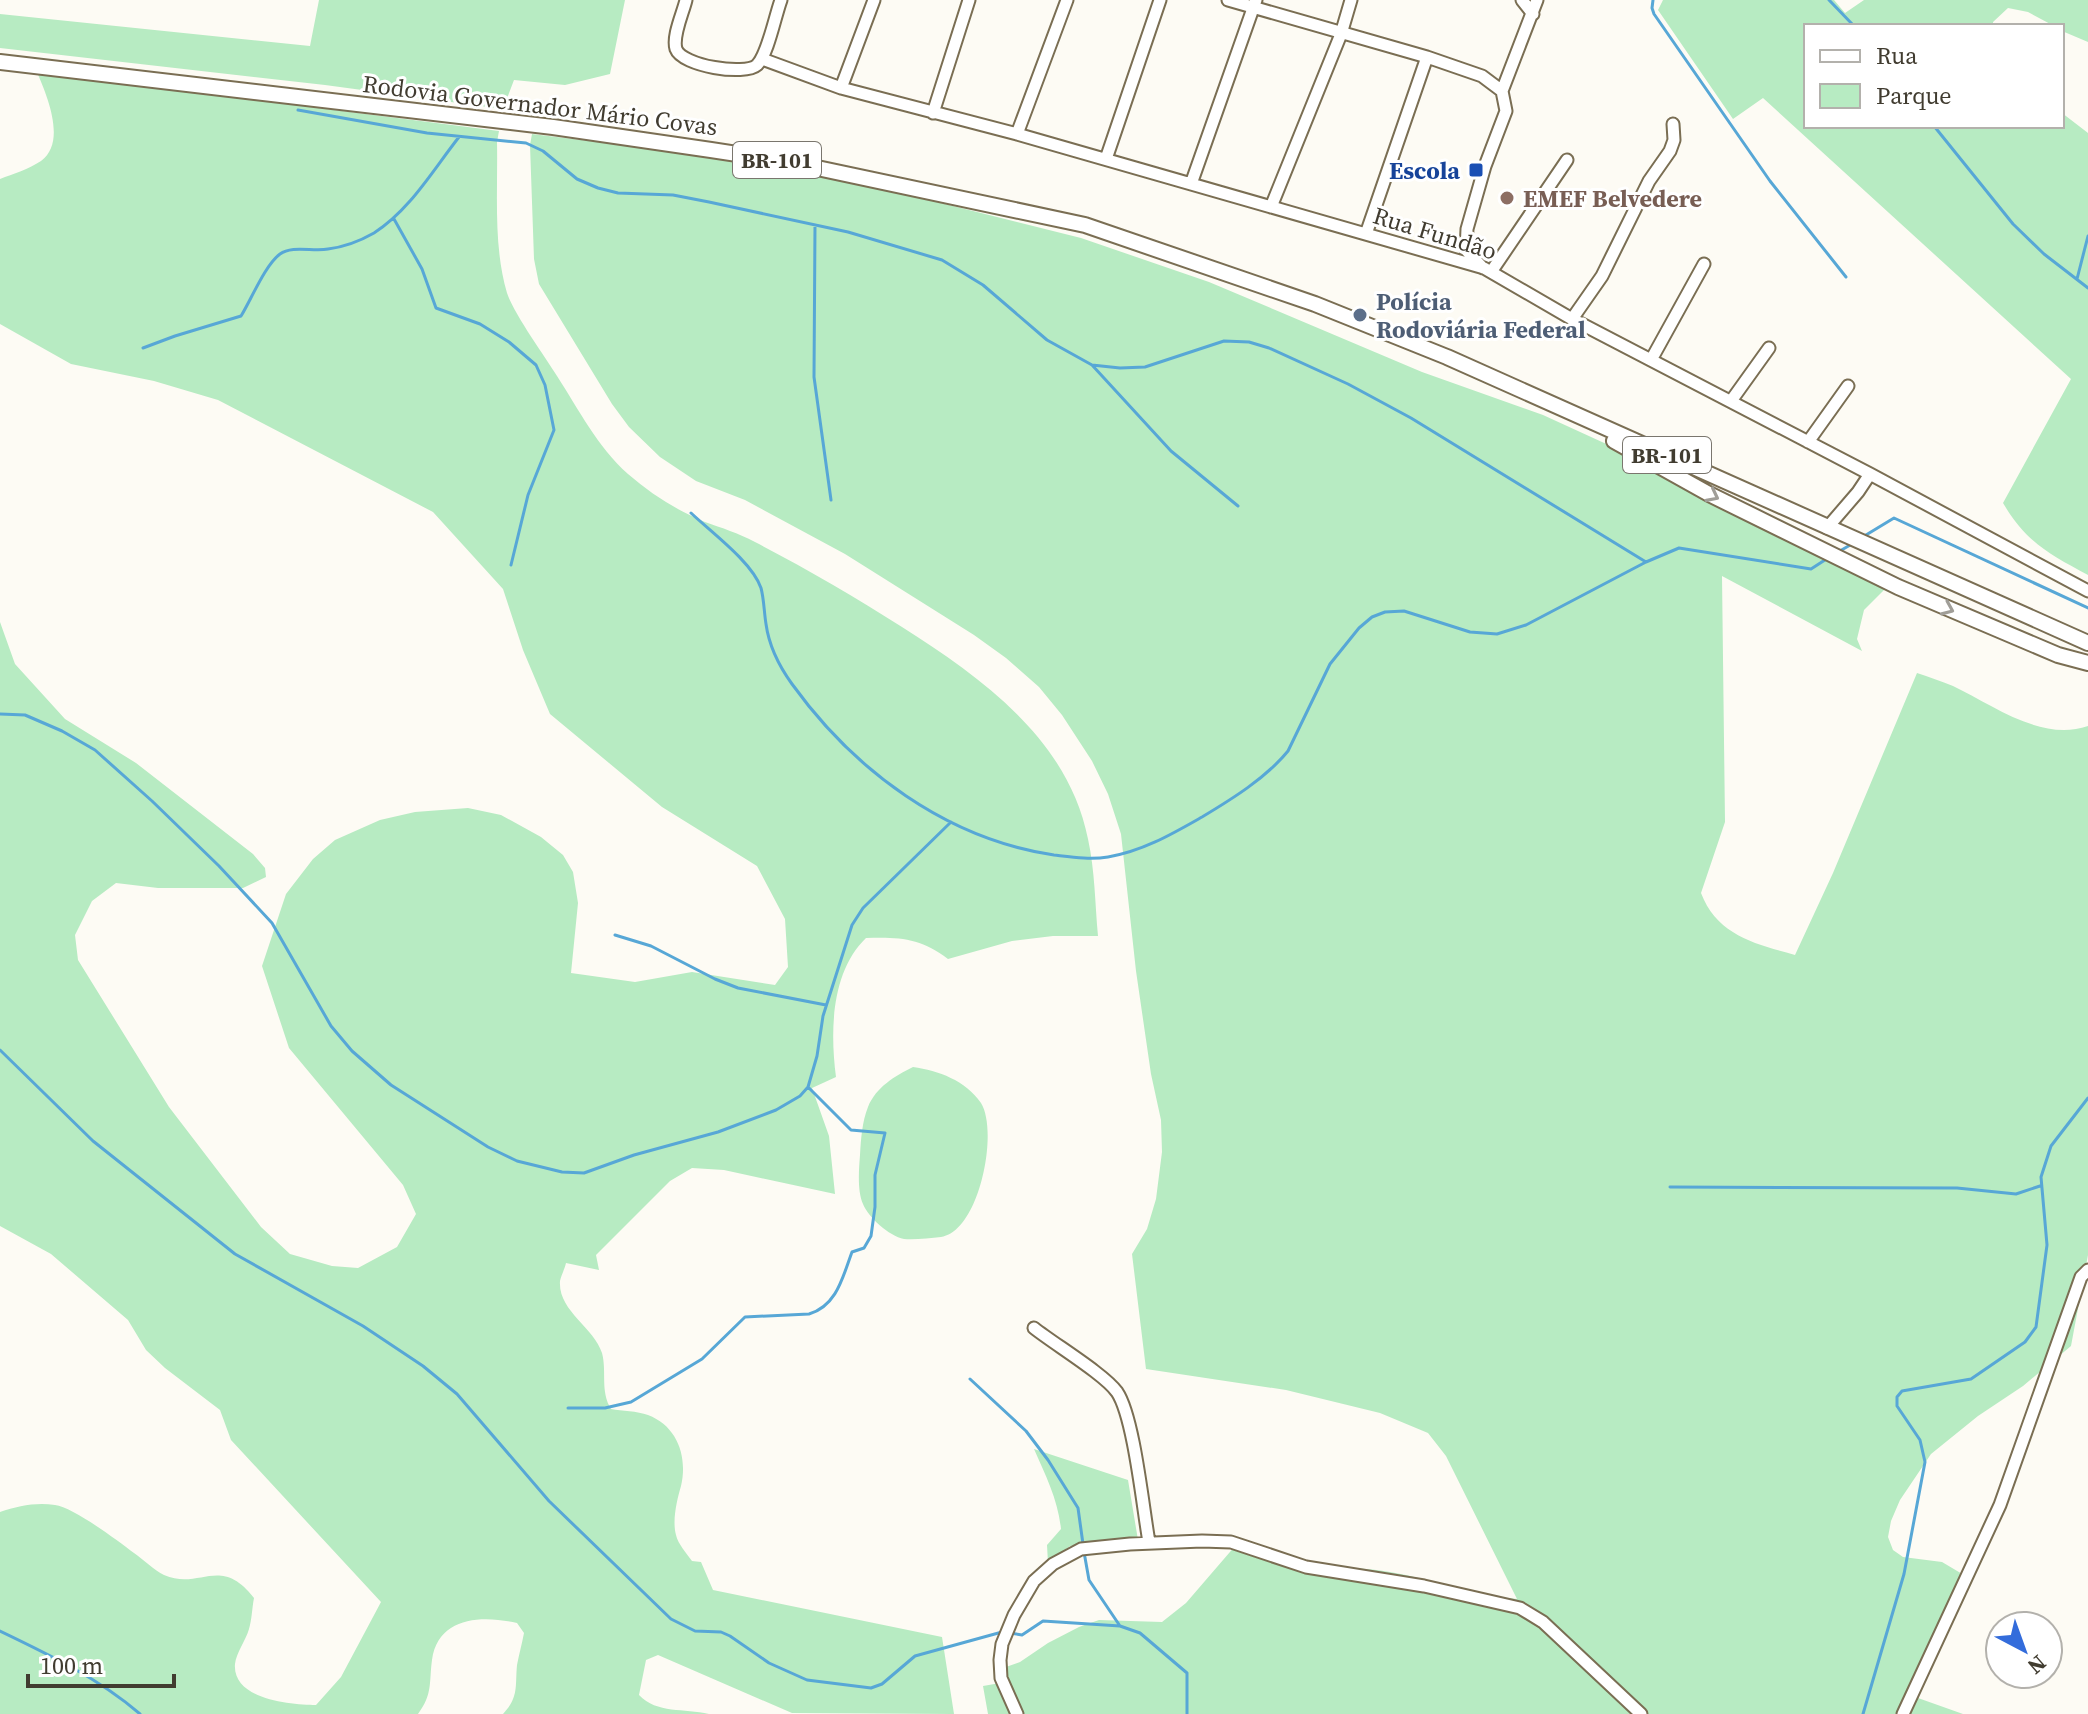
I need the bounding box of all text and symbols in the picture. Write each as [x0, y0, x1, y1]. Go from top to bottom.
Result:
legend [1804, 24, 2064, 128]
text: Rua [1876, 39, 1918, 72]
street label: Rodovia Governador Mário Covas [361, 67, 719, 143]
text: Parque [1876, 79, 1952, 112]
road number: BR-101 [733, 142, 821, 178]
place label: Escola [1389, 154, 1460, 187]
marker: Escola [1467, 161, 1485, 179]
place label: EMEF Belvedere [1523, 182, 1702, 215]
marker: EMEF Belvedere [1498, 189, 1516, 207]
street label: Rua Fundão [1369, 199, 1501, 267]
place label: Polícia Rodoviária Federal [1376, 285, 1586, 346]
marker: Polícia Rodoviária Federal [1351, 306, 1369, 324]
road number: BR-101 [1623, 437, 1711, 473]
one-way arrow [1705, 486, 1720, 501]
one-way arrow [1939, 599, 1954, 615]
north arrow [1984, 1610, 2064, 1690]
scale bar [28, 1638, 174, 1688]
text: 100 m [40, 1649, 103, 1682]
text: N [2021, 1649, 2053, 1682]

